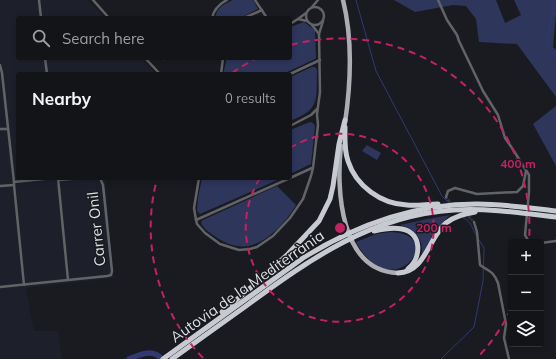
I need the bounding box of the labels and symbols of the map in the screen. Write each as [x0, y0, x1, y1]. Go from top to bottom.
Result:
text: 400 m [500, 156, 536, 171]
street label: Carrer Onil [83, 191, 109, 267]
text: 200 m [416, 220, 452, 235]
centre of rings [333, 221, 347, 235]
street label: Autovia de la Mediterrània [166, 226, 328, 346]

